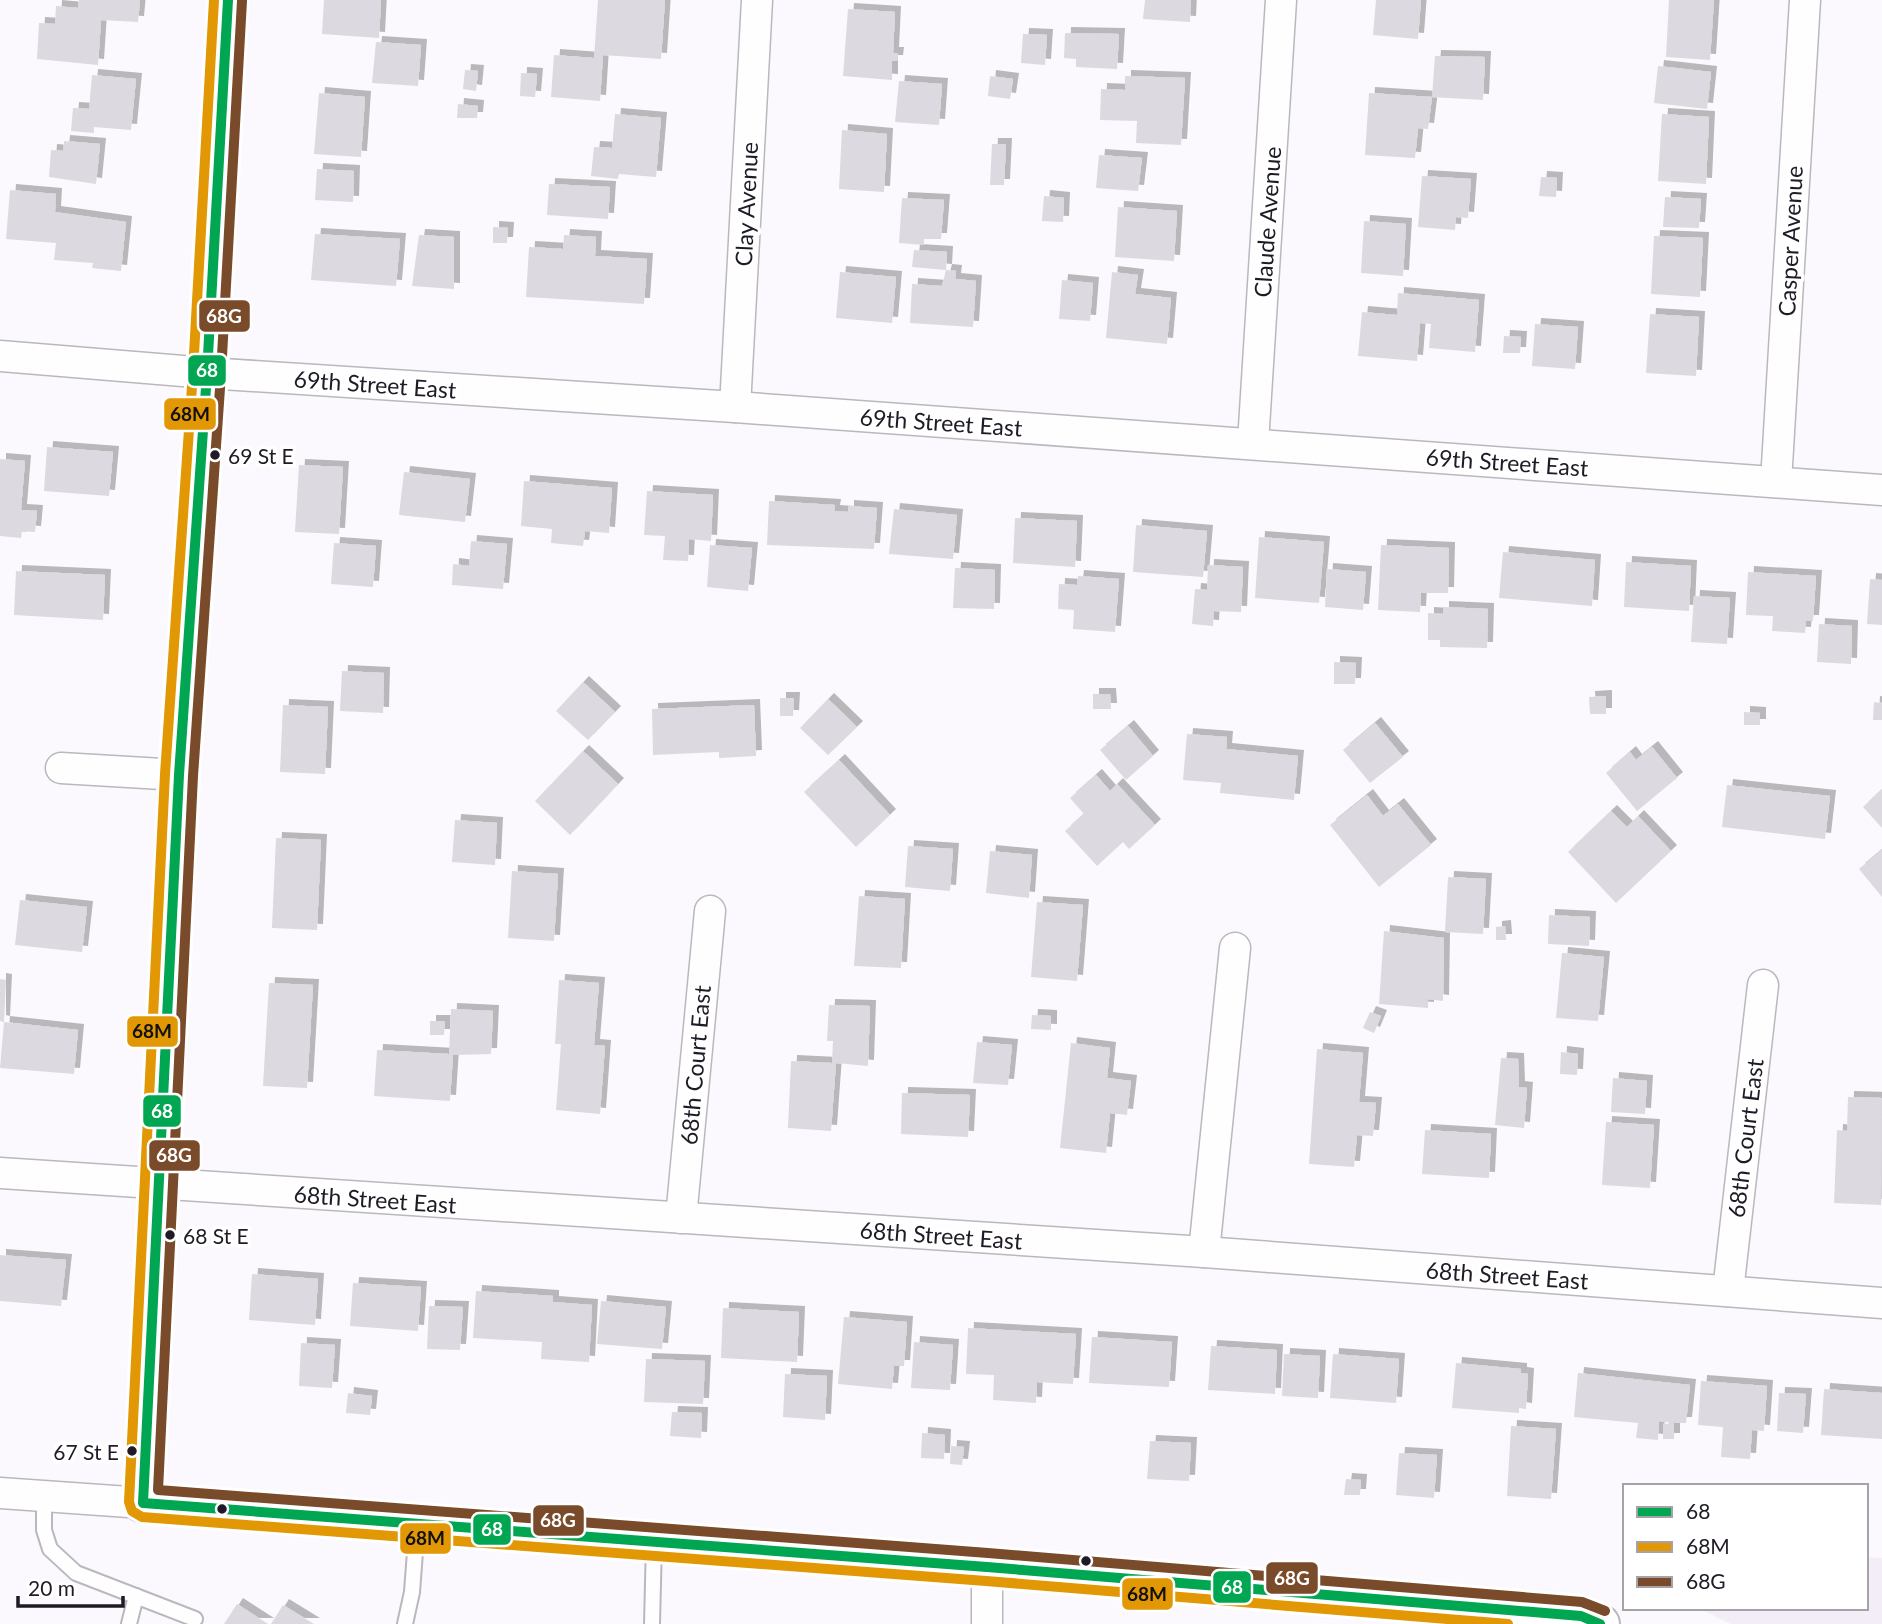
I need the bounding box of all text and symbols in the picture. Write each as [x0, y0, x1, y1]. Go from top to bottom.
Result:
street label: Clay Avenue [729, 141, 763, 267]
street label: Claude Avenue [1248, 146, 1286, 298]
street label: Casper Avenue [1772, 165, 1808, 317]
line badge: 68G [198, 299, 251, 333]
text: 68G [206, 304, 242, 327]
line badge: 68 [187, 354, 227, 387]
text: 68 [196, 358, 218, 381]
street label: 69th Street East [293, 364, 458, 404]
line badge: 68M [163, 397, 217, 431]
text: 68M [170, 402, 210, 425]
street label: 69th Street East [859, 402, 1024, 442]
street label: 69th Street East [1425, 442, 1590, 482]
place label: 69 St E [228, 443, 294, 468]
marker: 69 St E [208, 448, 222, 462]
street label: 68th Court East [674, 983, 716, 1146]
line badge: 68M [126, 1015, 179, 1048]
text: 68M [132, 1019, 172, 1042]
street label: 68th Court East [1721, 1056, 1769, 1219]
line badge: 68 [142, 1094, 182, 1128]
text: 68 [151, 1099, 173, 1122]
line badge: 68G [148, 1139, 201, 1172]
text: 68G [156, 1143, 192, 1166]
street label: 68th Street East [293, 1179, 458, 1219]
street label: 68th Street East [859, 1215, 1024, 1255]
place label: 68 St E [183, 1223, 249, 1248]
marker: 68 St E [163, 1228, 177, 1242]
street label: 68th Street East [1425, 1255, 1590, 1295]
place label: 67 St E [53, 1439, 119, 1464]
marker: 67 St E [125, 1444, 139, 1458]
legend [1623, 1484, 1868, 1610]
text: 68 [1686, 1498, 1710, 1523]
unlabelled marker [215, 1502, 229, 1516]
line badge: 68G [532, 1504, 585, 1537]
text: 68G [540, 1508, 576, 1531]
line badge: 68 [472, 1513, 512, 1546]
text: 68 [481, 1517, 503, 1540]
line badge: 68M [399, 1522, 452, 1555]
text: 68M [405, 1526, 445, 1549]
text: 68M [1686, 1533, 1730, 1558]
unlabelled marker [1079, 1554, 1093, 1568]
line badge: 68G [1265, 1561, 1319, 1595]
scale bar [18, 1564, 122, 1608]
text: 68G [1274, 1566, 1310, 1589]
text: 68G [1686, 1568, 1726, 1593]
line badge: 68 [1212, 1570, 1252, 1604]
text: 20 m [28, 1575, 75, 1600]
text: 68 [1221, 1575, 1243, 1598]
line badge: 68M [1121, 1577, 1174, 1611]
text: 68M [1127, 1582, 1167, 1605]

